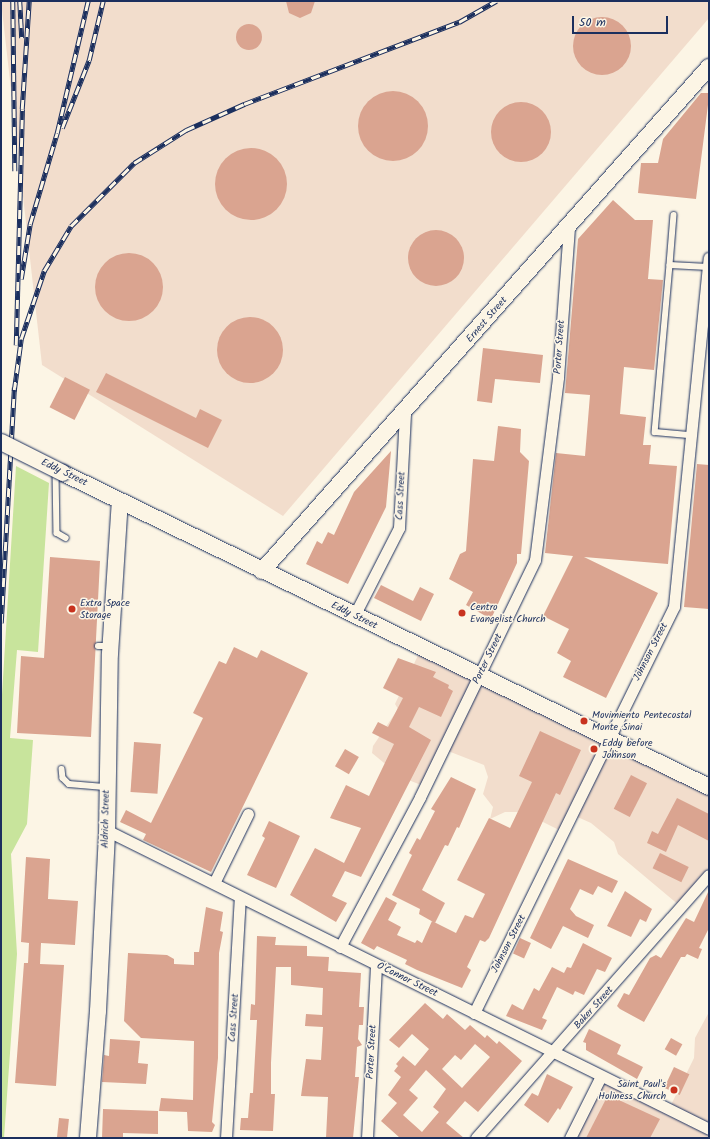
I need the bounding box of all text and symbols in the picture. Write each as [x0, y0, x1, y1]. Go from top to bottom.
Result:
scale bar [574, 8, 670, 34]
text: 50 m [579, 13, 606, 32]
street label: Ernest Street [464, 295, 510, 345]
street label: Porter Street [552, 319, 568, 375]
street label: Eddy Street [39, 457, 89, 489]
street label: Cass Street [394, 471, 408, 521]
place label: Extra Space Storage [80, 597, 130, 620]
street label: Eddy Street [329, 600, 379, 632]
place label: Centro Evangelist Church [470, 601, 546, 624]
marker: Extra Space Storage [67, 604, 77, 614]
marker: Centro Evangelist Church [457, 608, 467, 618]
street label: Johnson Street [631, 621, 671, 683]
street label: Porter Street [471, 632, 505, 686]
place label: Movimiento Pentecostal Monte Sinai [592, 709, 691, 732]
marker: Movimiento Pentecostal Monte Sinai [579, 716, 589, 726]
place label: Eddy before Johnson [602, 737, 652, 760]
marker: Eddy before Johnson [589, 744, 599, 754]
street label: Aldrich Street [99, 790, 113, 848]
street label: Johnson Street [489, 913, 529, 975]
street label: O'Connor Street [375, 960, 439, 1000]
street label: Baker Street [572, 984, 616, 1032]
street label: Cass Street [226, 993, 242, 1043]
street label: Porter Street [365, 1025, 379, 1079]
place label: Saint Paul's Holiness Church [598, 1078, 666, 1102]
marker: Saint Paul's Holiness Church [669, 1085, 679, 1095]

